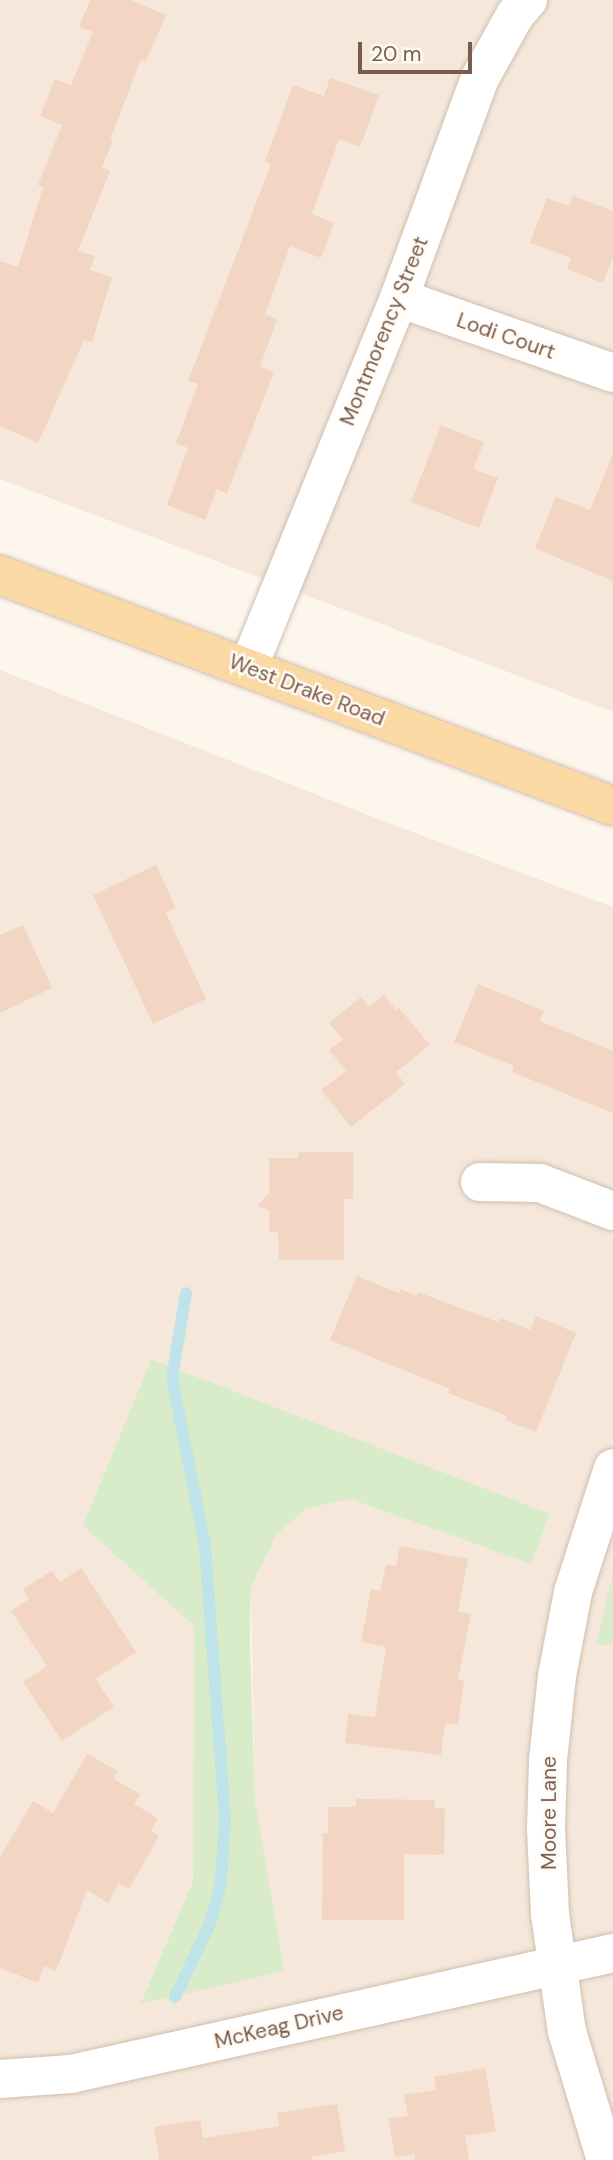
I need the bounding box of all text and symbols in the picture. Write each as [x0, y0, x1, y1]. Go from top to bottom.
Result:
scale bar [361, 28, 475, 72]
text: 20 m [371, 40, 422, 68]
street label: Montmorency Street [335, 233, 433, 429]
street label: Lodi Court [453, 307, 559, 365]
street label: West Drake Road [225, 649, 389, 731]
street label: Moore Lane [536, 1756, 562, 1870]
street label: McKeag Drive [212, 2000, 346, 2054]

